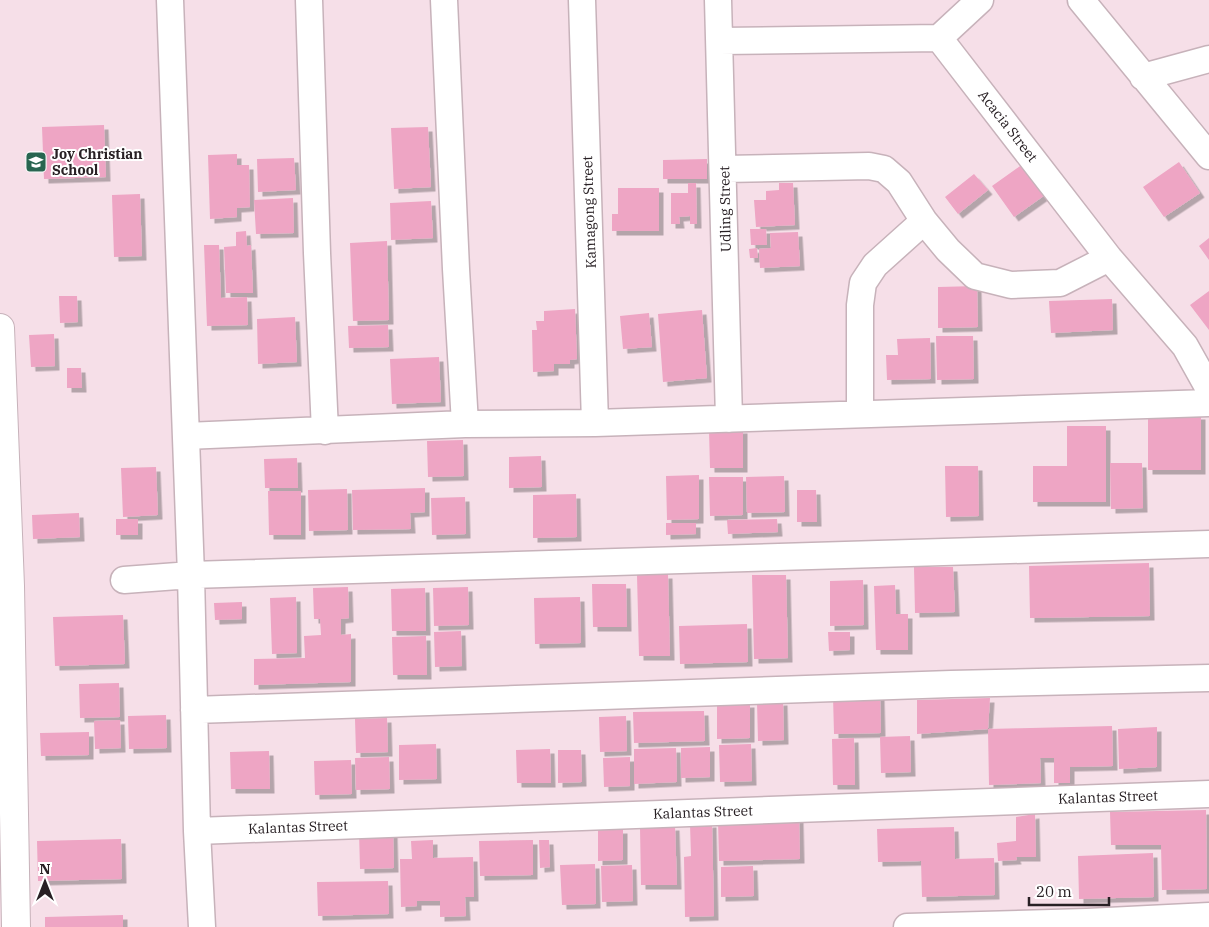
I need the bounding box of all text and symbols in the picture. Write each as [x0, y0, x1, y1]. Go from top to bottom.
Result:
street label: Acacia Street [974, 86, 1042, 166]
place label: Joy Christian School [52, 145, 143, 179]
school or university icon: Joy Christian School [24, 150, 48, 174]
street label: Kamagong Street [578, 155, 600, 269]
street label: Udling Street [715, 166, 735, 252]
street label: Kalantas Street [1058, 786, 1158, 808]
street label: Kalantas Street [653, 801, 753, 823]
street label: Kalantas Street [248, 816, 348, 838]
north arrow [20, 857, 70, 907]
text: N [39, 860, 51, 878]
scale bar [1029, 874, 1109, 906]
text: 20 m [1036, 882, 1072, 901]

